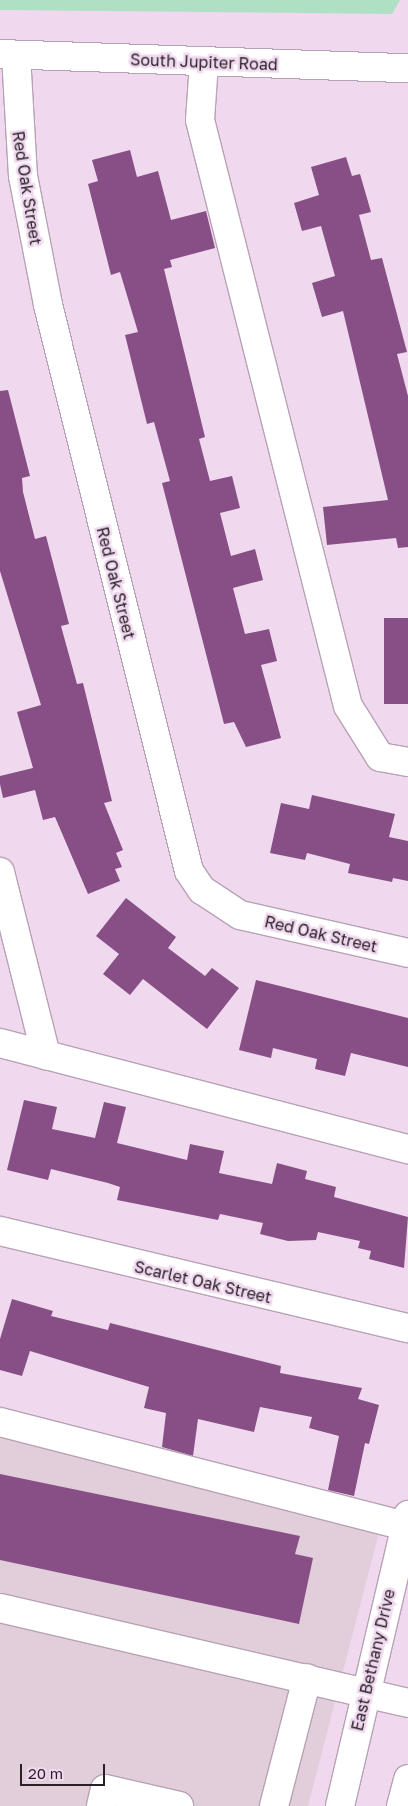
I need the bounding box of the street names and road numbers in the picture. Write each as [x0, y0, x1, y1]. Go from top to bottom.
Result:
street label: South Jupiter Road [130, 50, 278, 74]
street label: Red Oak Street [9, 130, 45, 246]
street label: Red Oak Street [93, 525, 139, 641]
street label: Red Oak Street [263, 912, 379, 956]
street label: Scarlet Oak Street [133, 1257, 273, 1307]
street label: East Bethany Drive [347, 1587, 399, 1733]

